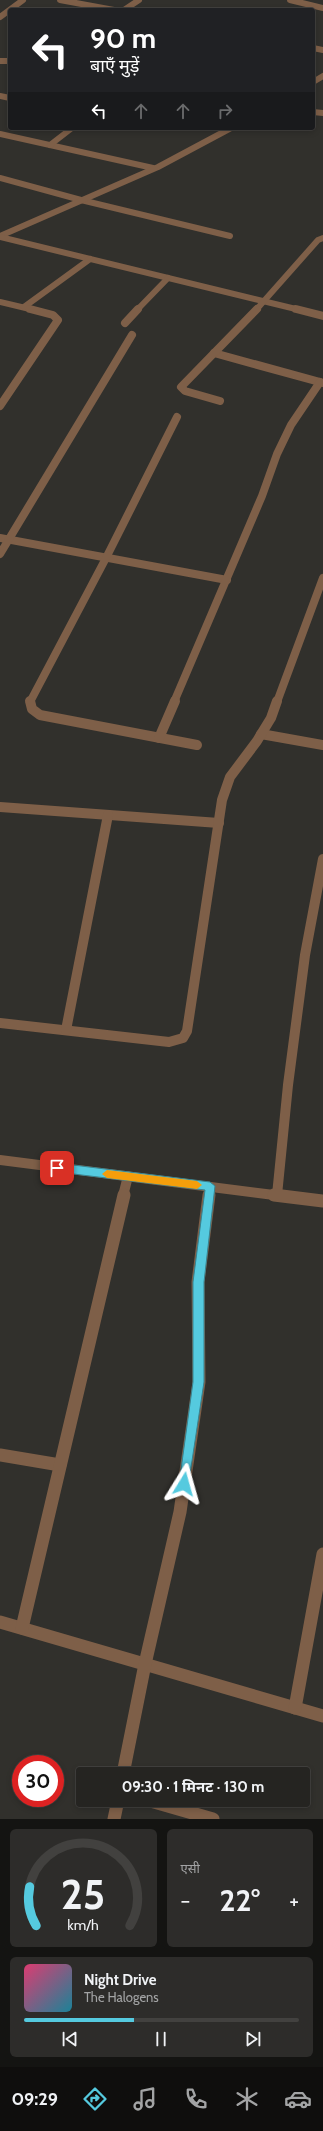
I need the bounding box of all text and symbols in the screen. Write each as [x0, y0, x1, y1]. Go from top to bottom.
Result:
text: 90 m [90, 21, 156, 55]
icon: left [24, 24, 76, 76]
text: बाएँ मुड़ें [90, 55, 139, 77]
icon: left [88, 100, 110, 122]
icon: ahead [130, 100, 152, 122]
icon: ahead [172, 100, 194, 122]
icon: right [214, 100, 236, 122]
pin [40, 1151, 74, 1185]
icon: arrive [46, 1157, 68, 1179]
position arrow [163, 1463, 205, 1505]
speed limit sign: 30 [12, 1755, 64, 1807]
text: 09:30 · 1 मिनट · 130 m [122, 1778, 264, 1796]
text: एसी [181, 1860, 200, 1876]
text: 25 [61, 1869, 105, 1919]
text: 22° [220, 1882, 260, 1919]
text: − [181, 1887, 190, 1914]
text: + [289, 1887, 299, 1914]
text: km/h [68, 1916, 99, 1934]
text: Night Drive [84, 1971, 157, 1989]
text: The Halogens [84, 1989, 159, 2005]
icon: previous [59, 2028, 81, 2050]
icon: pause [150, 2028, 172, 2050]
icon: next [242, 2028, 264, 2050]
icon: directions [81, 2085, 109, 2113]
icon: music [131, 2085, 159, 2113]
icon: phone [182, 2085, 210, 2113]
icon: climate [233, 2085, 261, 2113]
icon: car [284, 2085, 312, 2113]
text: 09:29 [11, 2088, 58, 2110]

